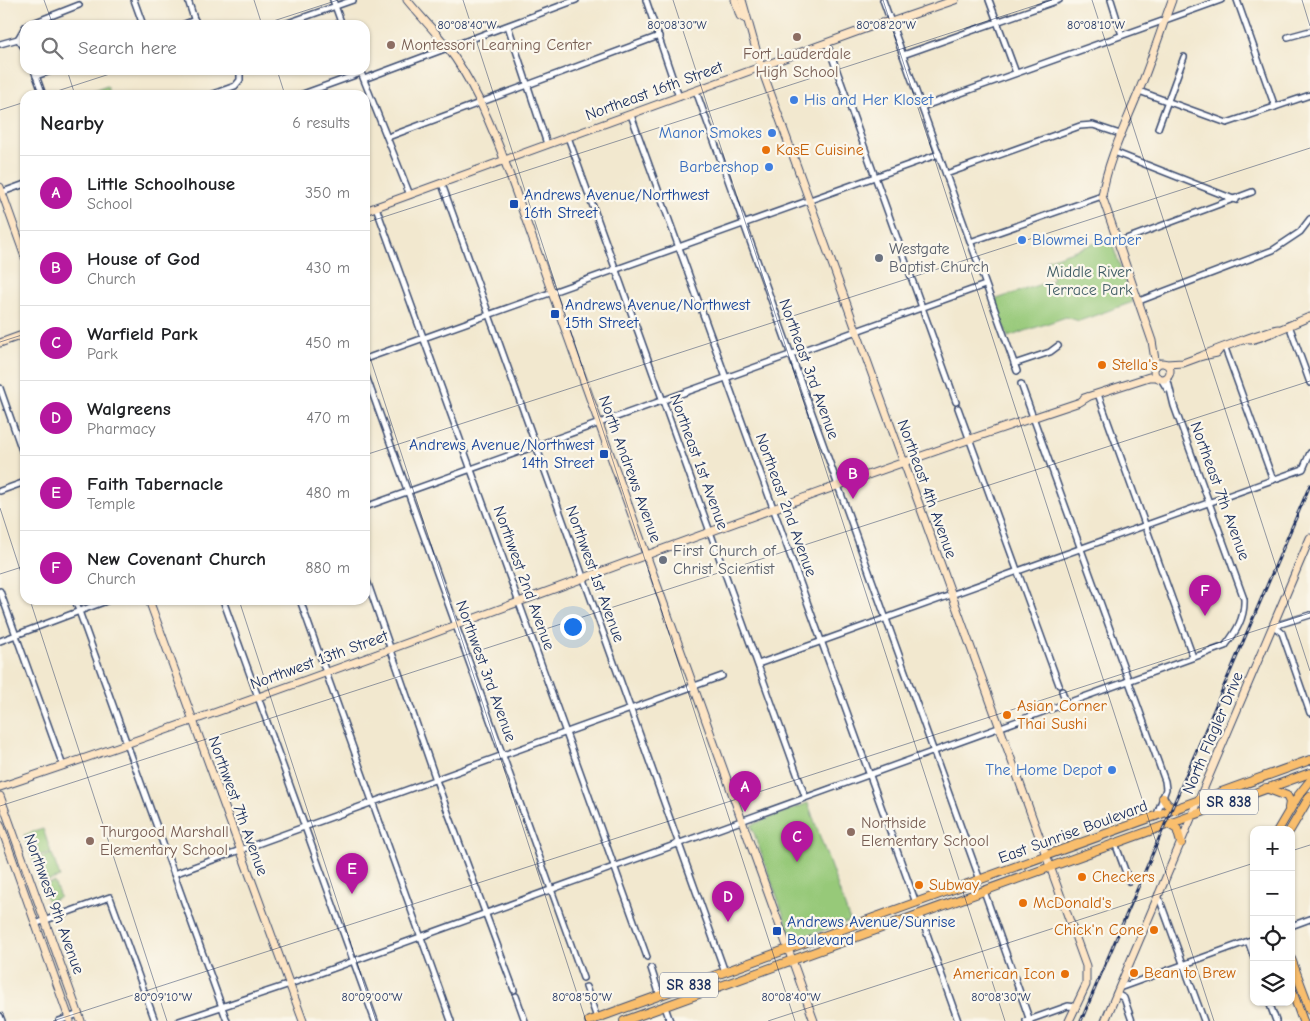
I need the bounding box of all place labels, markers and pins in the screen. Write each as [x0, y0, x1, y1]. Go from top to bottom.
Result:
marker: Fort Lauderdale High School [791, 31, 803, 43]
place label: Montessori Learning Center [401, 36, 592, 54]
marker: Montessori Learning Center [385, 39, 397, 51]
place label: Fort Lauderdale High School [743, 45, 851, 81]
place label: His and Her Kloset [804, 91, 934, 109]
marker: His and Her Kloset [788, 94, 800, 106]
place label: Manor Smokes [659, 124, 762, 142]
marker: Manor Smokes [766, 127, 778, 139]
place label: KasE Cuisine [776, 141, 864, 159]
marker: KasE Cuisine [760, 144, 772, 156]
place label: Barbershop [679, 158, 759, 176]
marker: Barbershop [763, 161, 775, 173]
place label: Andrews Avenue/Northwest 16th Street [524, 186, 709, 222]
marker: Andrews Avenue/Northwest 16th Street [508, 198, 520, 210]
place label: Blowmei Barber [1032, 231, 1142, 249]
marker: Blowmei Barber [1016, 234, 1028, 246]
place label: Westgate Baptist Church [889, 240, 989, 276]
marker: Westgate Baptist Church [873, 252, 885, 264]
place label: Andrews Avenue/Northwest 15th Street [565, 296, 750, 332]
marker: Andrews Avenue/Northwest 15th Street [549, 308, 561, 320]
place label: Stella's [1112, 356, 1158, 374]
marker: Stella's [1096, 359, 1108, 371]
place label: Andrews Avenue/Northwest 14th Street [409, 436, 594, 472]
marker: Andrews Avenue/Northwest 14th Street [598, 448, 610, 460]
pin: B [837, 458, 869, 499]
place label: First Church of Christ Scientist [673, 542, 777, 578]
marker: First Church of Christ Scientist [657, 554, 669, 566]
pin: F [1189, 575, 1221, 616]
place label: Asian Corner Thai Sushi [1017, 697, 1108, 733]
marker: Asian Corner Thai Sushi [1001, 709, 1013, 721]
place label: The Home Depot [986, 761, 1102, 779]
marker: The Home Depot [1106, 764, 1118, 776]
pin: A [729, 771, 761, 812]
place label: Northside Elementary School [861, 814, 989, 850]
pin: C [781, 821, 813, 862]
place label: Thurgood Marshall Elementary School [100, 823, 229, 859]
marker: Northside Elementary School [845, 826, 857, 838]
marker: Thurgood Marshall Elementary School [84, 835, 96, 847]
pin: E [336, 853, 368, 894]
place label: Checkers [1092, 868, 1155, 886]
marker: Checkers [1076, 871, 1088, 883]
place label: Subway [929, 876, 980, 894]
marker: Subway [913, 879, 925, 891]
pin: D [712, 881, 744, 922]
place label: McDonald's [1033, 894, 1112, 912]
marker: McDonald's [1017, 897, 1029, 909]
place label: Andrews Avenue/Sunrise Boulevard [787, 913, 955, 949]
place label: Chick'n Cone [1054, 921, 1144, 939]
marker: Chick'n Cone [1148, 924, 1160, 936]
marker: Andrews Avenue/Sunrise Boulevard [771, 925, 783, 937]
place label: Bean to Brew [1144, 964, 1236, 982]
place label: American Icon [953, 965, 1055, 983]
marker: Bean to Brew [1128, 967, 1140, 979]
marker: American Icon [1059, 968, 1071, 980]

